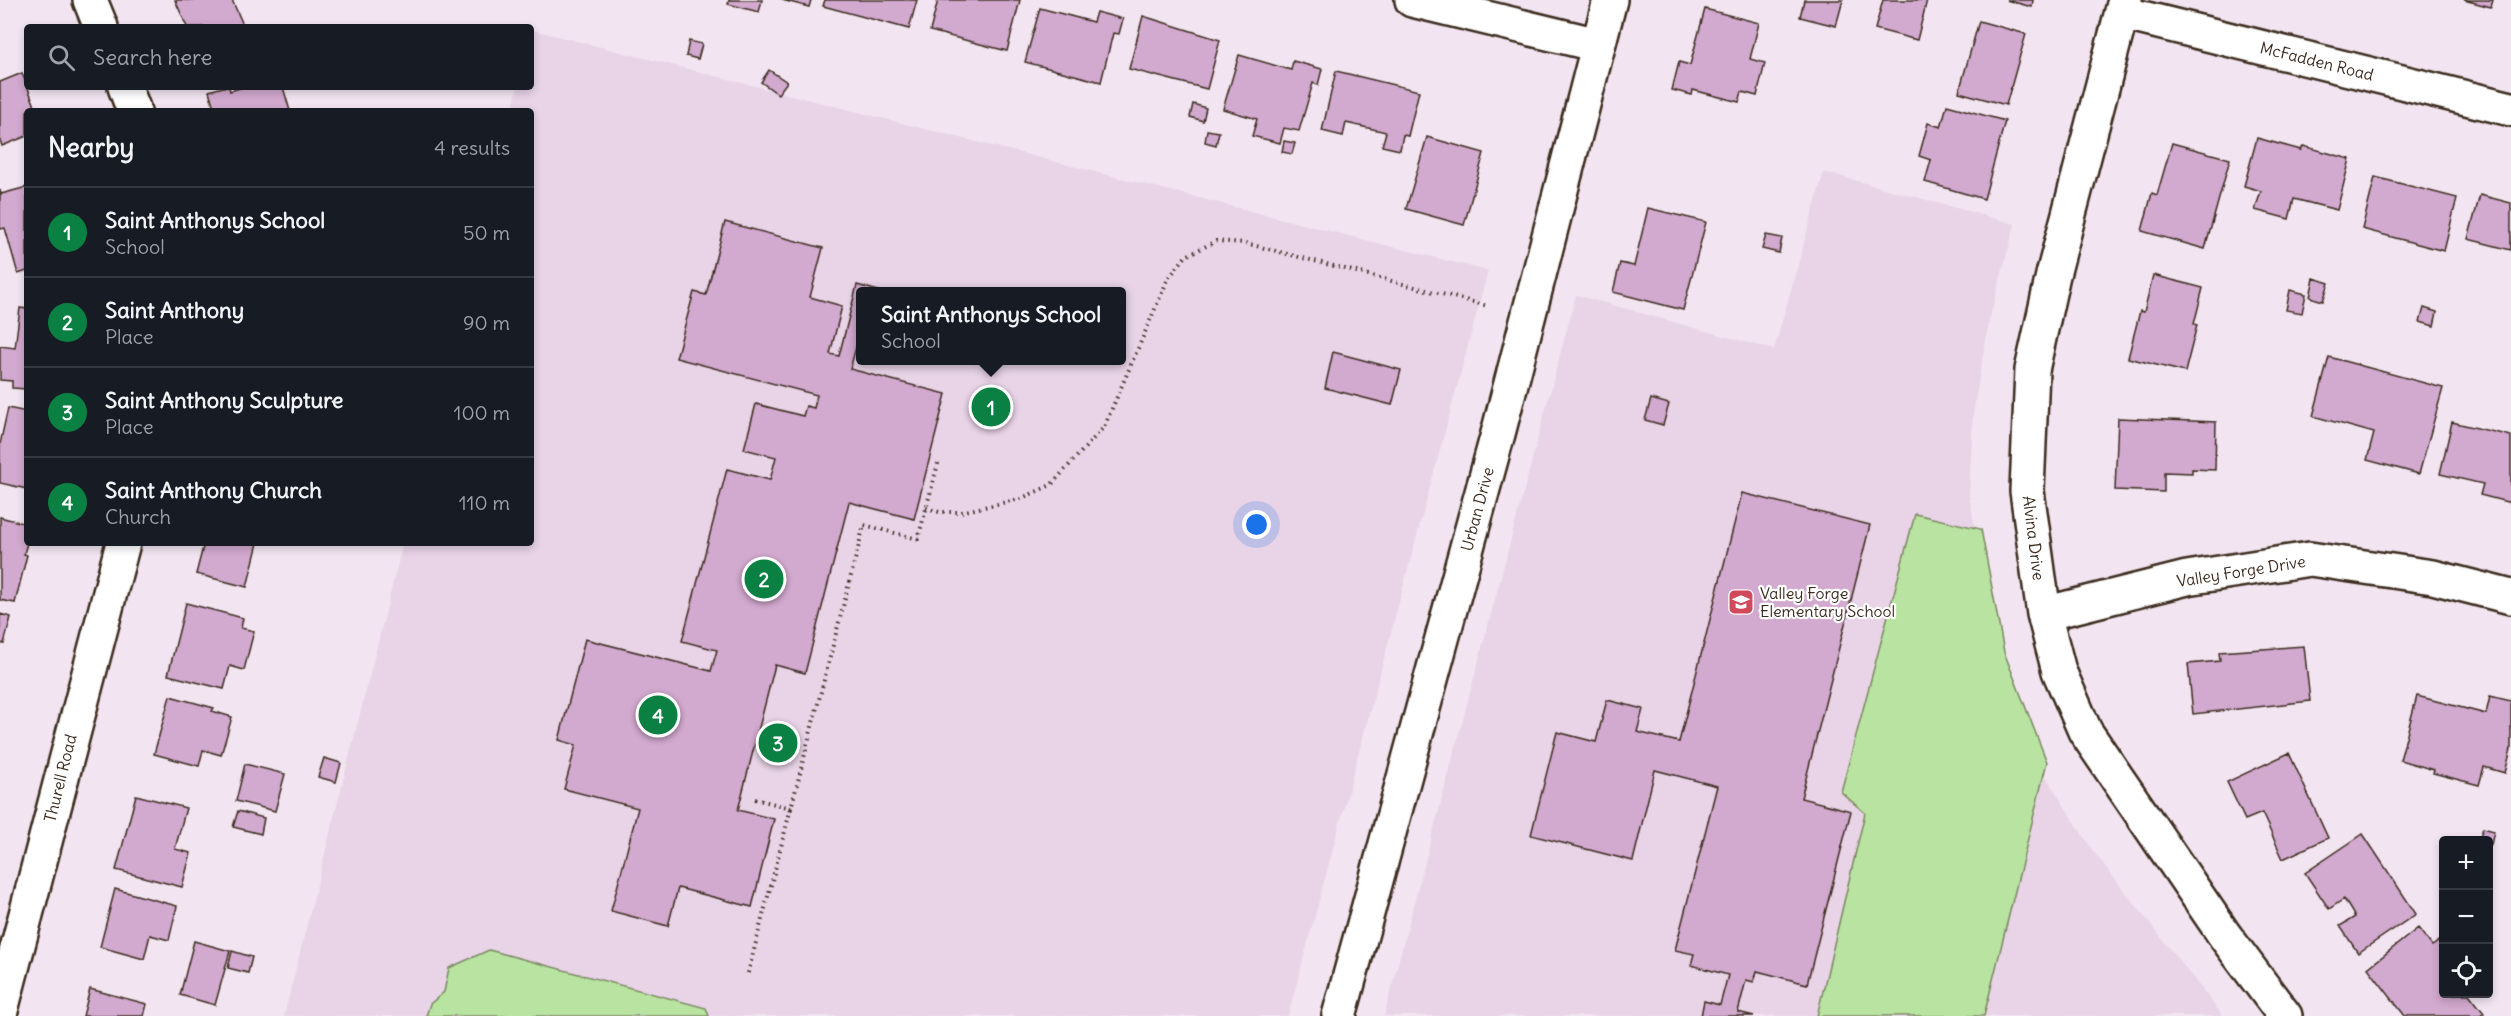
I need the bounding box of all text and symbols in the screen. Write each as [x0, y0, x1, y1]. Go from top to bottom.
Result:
search box [24, 24, 534, 90]
street label: McFadden Road [2258, 37, 2376, 85]
icon: search [45, 41, 78, 74]
text: Search here [93, 43, 212, 71]
text: Nearby [48, 131, 134, 164]
text: 4 results [434, 135, 510, 160]
text: Saint Anthonys School [105, 206, 325, 234]
text: 1 [64, 220, 71, 245]
text: 50 m [463, 220, 510, 245]
text: School [105, 234, 165, 259]
popup [856, 287, 1126, 365]
text: Saint Anthony [105, 296, 244, 324]
text: Saint Anthonys School [881, 300, 1101, 328]
text: 2 [62, 310, 73, 335]
text: 90 m [463, 310, 510, 335]
text: Place [105, 324, 153, 349]
text: School [881, 328, 941, 353]
pin: 1 [972, 384, 1010, 430]
text: Saint Anthony Sculpture [105, 386, 343, 414]
text: 3 [62, 400, 73, 425]
text: 100 m [453, 400, 510, 425]
text: Place [105, 414, 153, 439]
street label: Urban Drive [1456, 465, 1498, 553]
text: Saint Anthony Church [105, 476, 322, 504]
text: 4 [62, 490, 73, 515]
text: 110 m [459, 490, 510, 515]
street label: Alvina Drive [2019, 494, 2049, 582]
text: Church [105, 504, 171, 529]
your location [1242, 510, 1271, 539]
street label: Valley Forge Drive [2175, 551, 2307, 591]
pin: 2 [744, 556, 783, 602]
place label: Valley Forge Elementary School [1760, 583, 1895, 621]
school or university icon: Valley Forge Elementary School [1726, 587, 1756, 617]
pin: 4 [638, 692, 678, 738]
pin: 3 [758, 720, 798, 766]
street label: Thurell Road [39, 732, 81, 824]
map controls [2439, 836, 2493, 998]
button: + [2439, 836, 2493, 890]
button: − [2439, 890, 2493, 944]
button: locate [2439, 944, 2493, 998]

